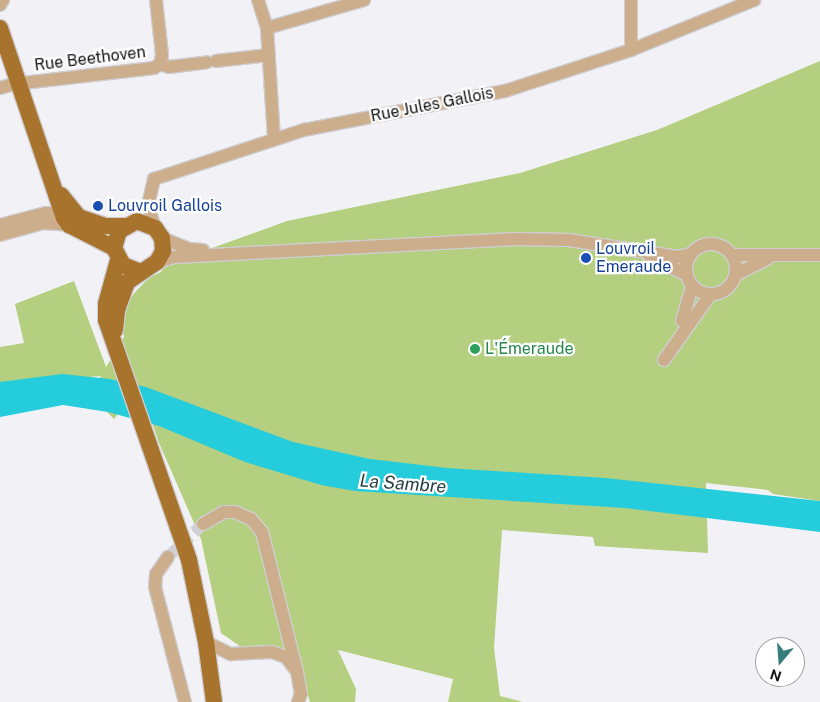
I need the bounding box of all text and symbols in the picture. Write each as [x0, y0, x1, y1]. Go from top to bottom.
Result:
street label: Rue Beethoven [33, 43, 147, 75]
street label: Rue Jules Gallois [369, 84, 495, 126]
place label: Louvroil Gallois [108, 196, 222, 216]
marker: Louvroil Gallois [92, 200, 104, 212]
place label: Louvroil Emeraude [596, 239, 671, 277]
marker: Louvroil Emeraude [580, 252, 592, 264]
place label: L'Émeraude [485, 339, 574, 359]
marker: L'Émeraude [469, 343, 481, 355]
water label: La Sambre [359, 470, 447, 498]
north arrow [755, 637, 805, 687]
text: N [768, 666, 783, 685]

